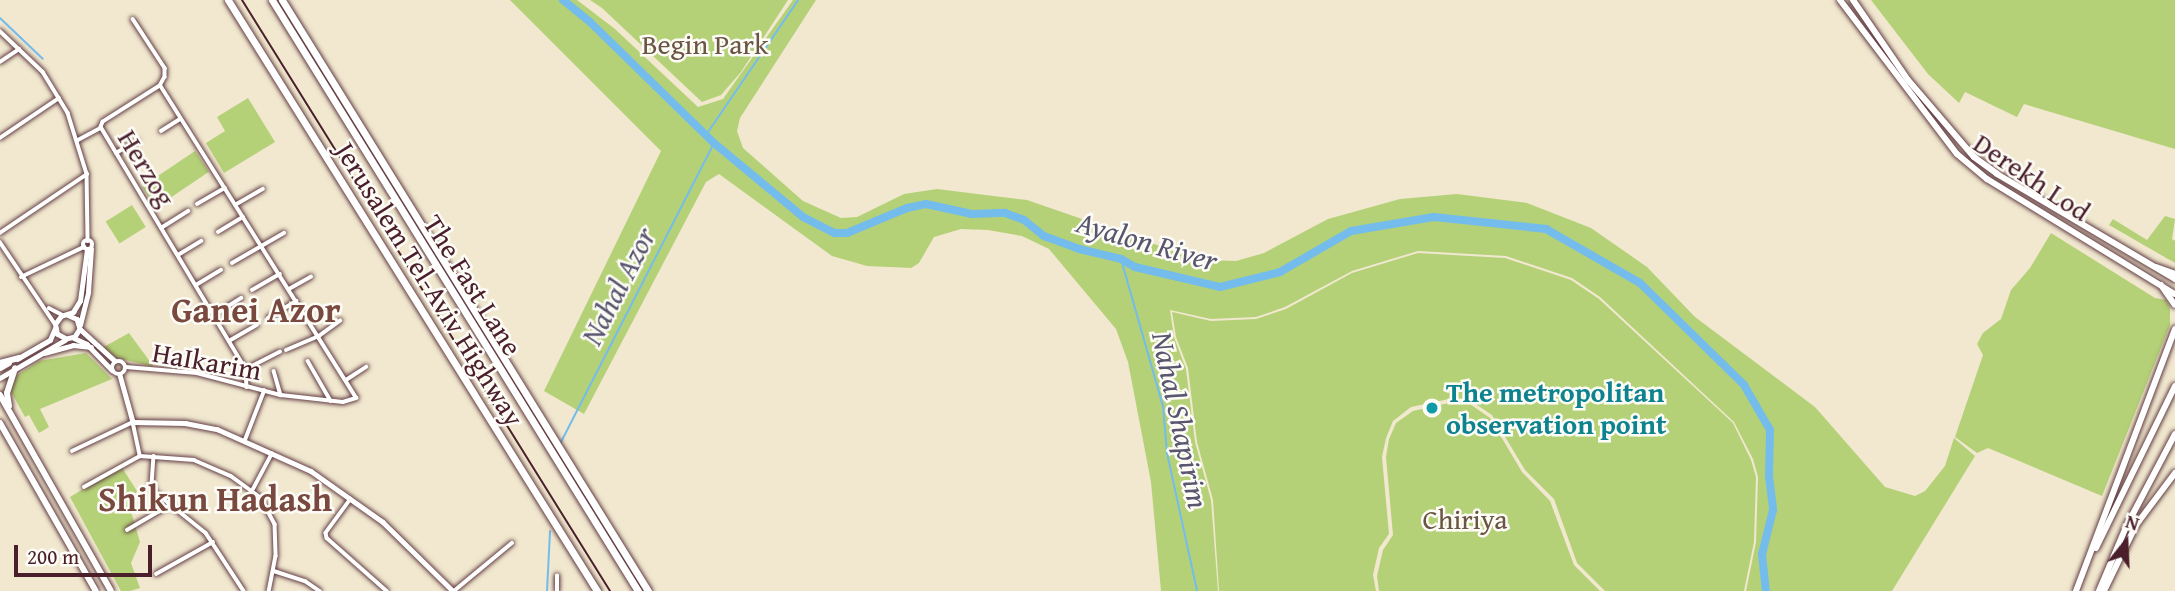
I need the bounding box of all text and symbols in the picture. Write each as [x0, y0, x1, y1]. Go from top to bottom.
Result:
park label: Begin Park [642, 27, 768, 61]
street label: Herzog [111, 123, 183, 213]
street label: Derekh Lod [1967, 126, 2097, 228]
street label: Jerusalem Tel-Aviv Highway [329, 136, 531, 432]
water label: Ayalon River [1072, 204, 1222, 278]
street label: The Fast Lane [417, 208, 529, 362]
water label: Nahal Azor [573, 221, 663, 351]
district label: Ganei Azor [171, 289, 341, 331]
water label: Nahal Shapirim [1145, 328, 1217, 512]
street label: HaIkarim [150, 335, 264, 387]
place label: The metropolitan observation point [1446, 375, 1667, 441]
marker: The metropolitan observation point [1424, 400, 1440, 416]
district label: Shikun Hadash [98, 478, 332, 520]
park label: Chiriya [1423, 502, 1507, 536]
north arrow [2091, 507, 2161, 577]
text: N [2122, 507, 2143, 537]
scale bar [18, 532, 156, 576]
text: 200 m [27, 541, 79, 572]

